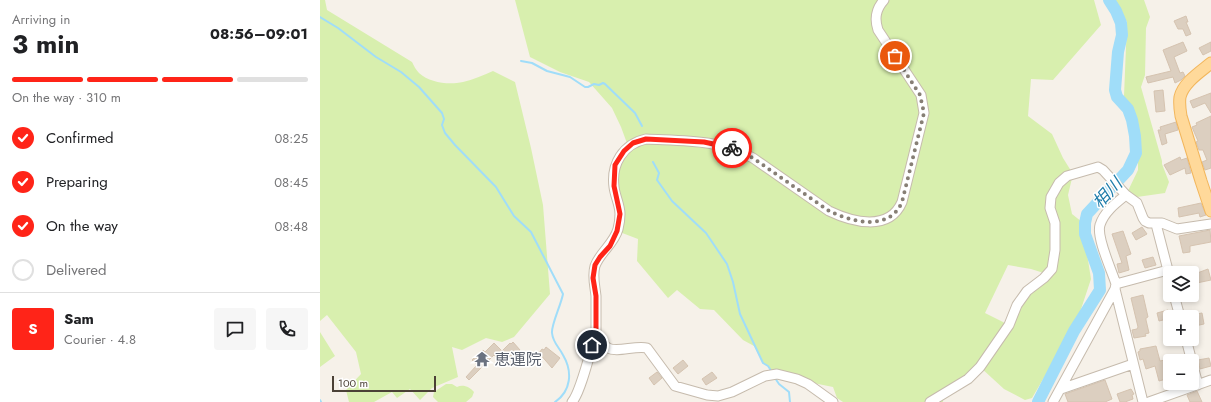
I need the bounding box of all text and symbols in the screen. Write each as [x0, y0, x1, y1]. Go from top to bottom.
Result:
text: Arriving in [12, 10, 70, 29]
text: 08:56–09:01 [210, 23, 308, 45]
text: 3 min [12, 25, 79, 63]
pin [878, 39, 912, 73]
icon: bag [884, 45, 906, 67]
text: On the way · 310 m [12, 88, 121, 107]
icon: check [12, 127, 34, 149]
text: Confirmed [46, 127, 114, 149]
courier [712, 128, 752, 168]
text: 08:25 [274, 129, 308, 148]
icon: bike [721, 137, 743, 159]
icon: check [12, 171, 34, 193]
text: Preparing [46, 171, 108, 193]
water label: 相川 [1087, 171, 1129, 214]
text: 08:45 [274, 173, 308, 192]
icon: check [12, 215, 34, 237]
text: On the way [46, 215, 118, 237]
text: 08:48 [275, 217, 308, 236]
text: Delivered [46, 259, 107, 281]
map controls [1163, 266, 1199, 390]
button: layers [1163, 266, 1199, 302]
text: Sam [64, 308, 94, 330]
button: chat [214, 308, 256, 350]
button: phone [266, 308, 308, 350]
button: + [1163, 310, 1199, 346]
text: S [28, 318, 38, 340]
pin [575, 328, 609, 362]
text: Courier · 4.8 [64, 330, 136, 349]
icon: home [581, 334, 603, 356]
place label: 恵運院 [494, 348, 542, 371]
temple icon: 恵運院 [473, 350, 491, 368]
button: − [1163, 354, 1199, 390]
scale bar [332, 374, 436, 393]
text: 100 m [338, 375, 368, 391]

